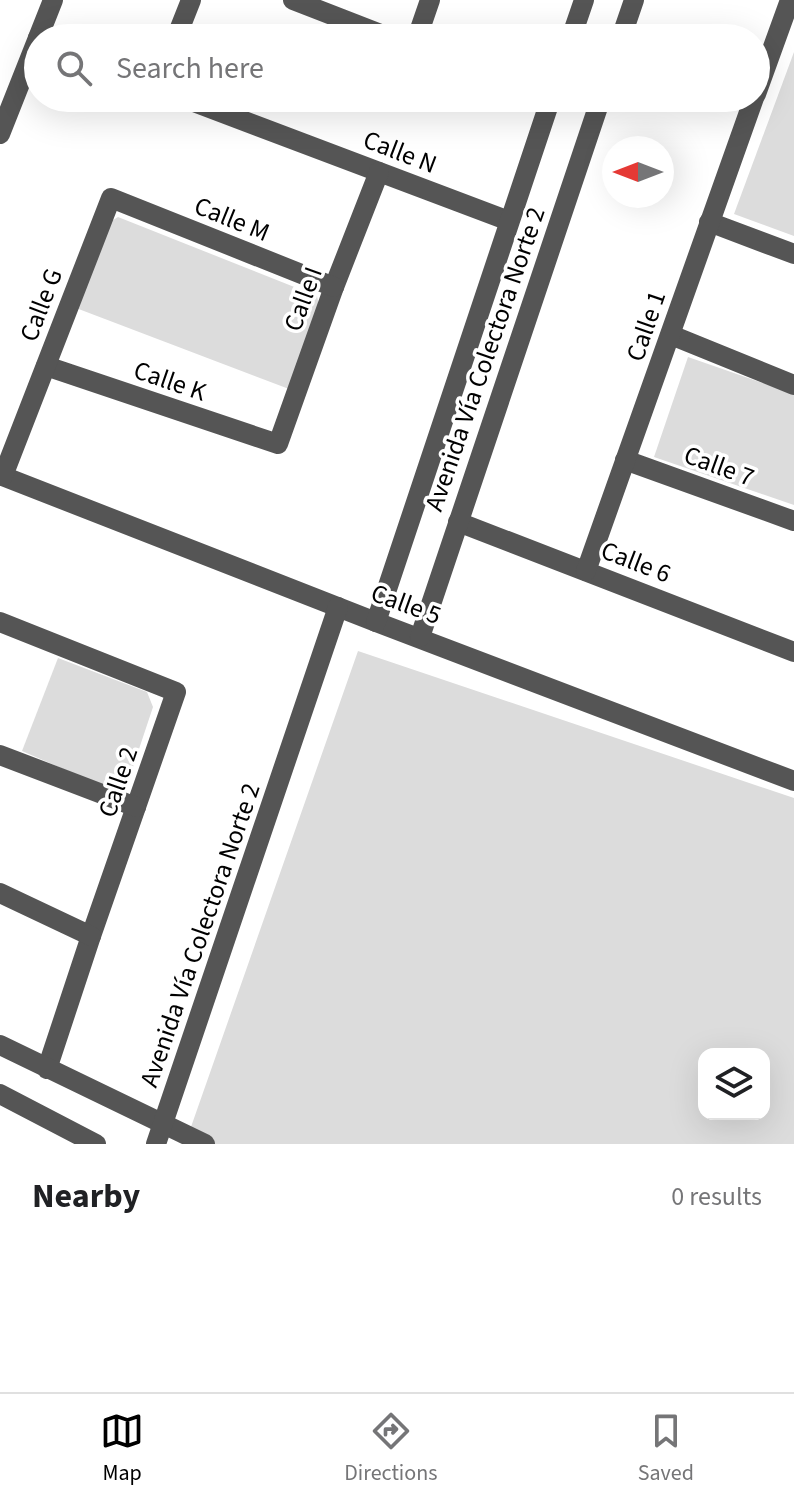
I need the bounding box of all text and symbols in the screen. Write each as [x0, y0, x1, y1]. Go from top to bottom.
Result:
search box [24, 24, 770, 112]
icon: search [52, 46, 96, 90]
text: Search here [116, 47, 264, 90]
street label: Calle N [358, 121, 442, 183]
north arrow [602, 136, 674, 208]
street label: Calle M [189, 187, 275, 251]
street label: Avenida Vía Colectora Norte 2 [416, 202, 554, 516]
street label: Calle I [274, 262, 332, 336]
street label: Calle G [10, 263, 72, 347]
street label: Calle 1 [617, 286, 675, 366]
street label: Calle K [129, 351, 211, 411]
street label: Calle 7 [679, 436, 759, 496]
street label: Calle 6 [596, 532, 676, 592]
street label: Calle 5 [366, 574, 446, 634]
street label: Calle 2 [89, 742, 147, 822]
street label: Avenida Vía Colectora Norte 2 [131, 778, 269, 1092]
map controls [698, 1048, 770, 1120]
button: layers [698, 1048, 770, 1120]
text: Nearby [32, 1172, 140, 1221]
text: 0 results [671, 1178, 762, 1215]
tab: Map [100, 1409, 144, 1489]
tab: Directions [344, 1409, 437, 1489]
tab: Saved [638, 1409, 694, 1489]

